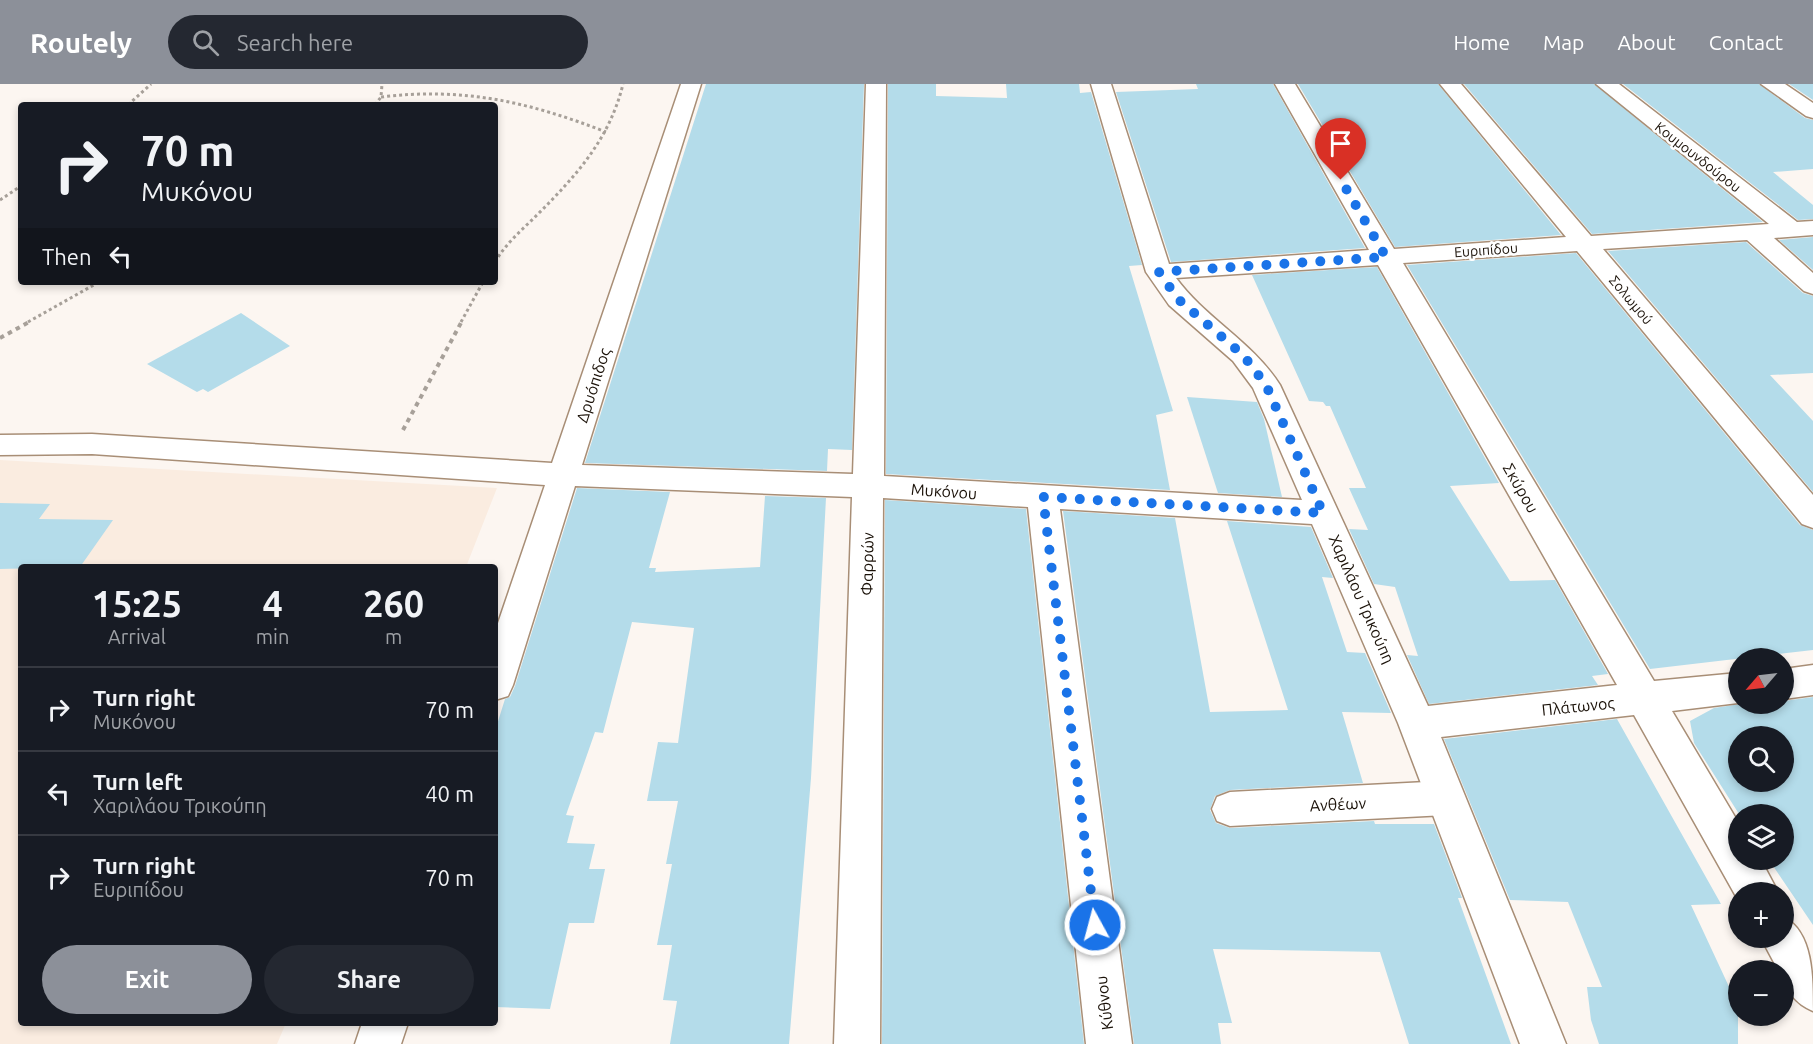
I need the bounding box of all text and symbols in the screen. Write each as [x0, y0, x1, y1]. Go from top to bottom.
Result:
search box [168, 15, 588, 69]
icon: search [189, 26, 222, 59]
text: Routely [30, 27, 132, 58]
text: Search here [237, 30, 353, 55]
text: Home [1453, 30, 1510, 54]
text: Map [1543, 30, 1584, 54]
text: About [1617, 30, 1676, 54]
text: Contact [1709, 30, 1783, 54]
pin [1315, 118, 1366, 180]
street label: Κουμουνδούρου [1652, 119, 1744, 195]
icon: right [42, 126, 120, 204]
text: 70 m [141, 127, 235, 174]
icon: arrive [1324, 127, 1357, 160]
text: Μυκόνου [141, 176, 253, 206]
icon: left [104, 240, 137, 273]
street label: Ευριπίδου [1454, 240, 1518, 260]
text: Then [42, 244, 92, 269]
street label: Σολωμού [1606, 272, 1656, 328]
street label: Δρυόπιδος [572, 345, 614, 425]
street label: Σκύρου [1500, 460, 1542, 516]
street label: Μυκόνου [910, 480, 978, 502]
street label: Φαρρών [857, 532, 877, 596]
street label: Χαριλάου Τρικούπη [1326, 532, 1398, 666]
text: 15:25 [92, 583, 182, 624]
text: 4 [262, 583, 283, 624]
text: 260 [363, 583, 424, 624]
text: Arrival [108, 625, 166, 648]
text: min [256, 625, 289, 648]
text: m [385, 625, 402, 648]
north arrow [1728, 648, 1794, 714]
map controls [1728, 648, 1794, 1026]
text: Turn right [93, 685, 195, 710]
icon: right [42, 693, 75, 726]
street label: Πλάτωνος [1541, 693, 1615, 720]
text: 70 m [425, 697, 474, 722]
text: Μυκόνου [93, 710, 176, 733]
button: search [1728, 726, 1794, 792]
text: Turn left [93, 769, 183, 794]
icon: left [42, 777, 75, 810]
text: 40 m [425, 781, 474, 806]
text: Χαριλάου Τρικούπη [93, 794, 267, 817]
street label: Ανθέων [1309, 794, 1367, 814]
button: layers [1728, 804, 1794, 870]
text: Turn right [93, 853, 195, 878]
icon: right [42, 861, 75, 894]
text: 70 m [425, 865, 474, 890]
text: Ευριπίδου [93, 878, 184, 901]
button: + [1728, 882, 1794, 948]
position arrow [1063, 893, 1127, 957]
button: Exit [42, 945, 252, 1014]
button: Share [264, 945, 474, 1014]
button: − [1728, 960, 1794, 1026]
street label: Κύθνου [1092, 975, 1116, 1031]

